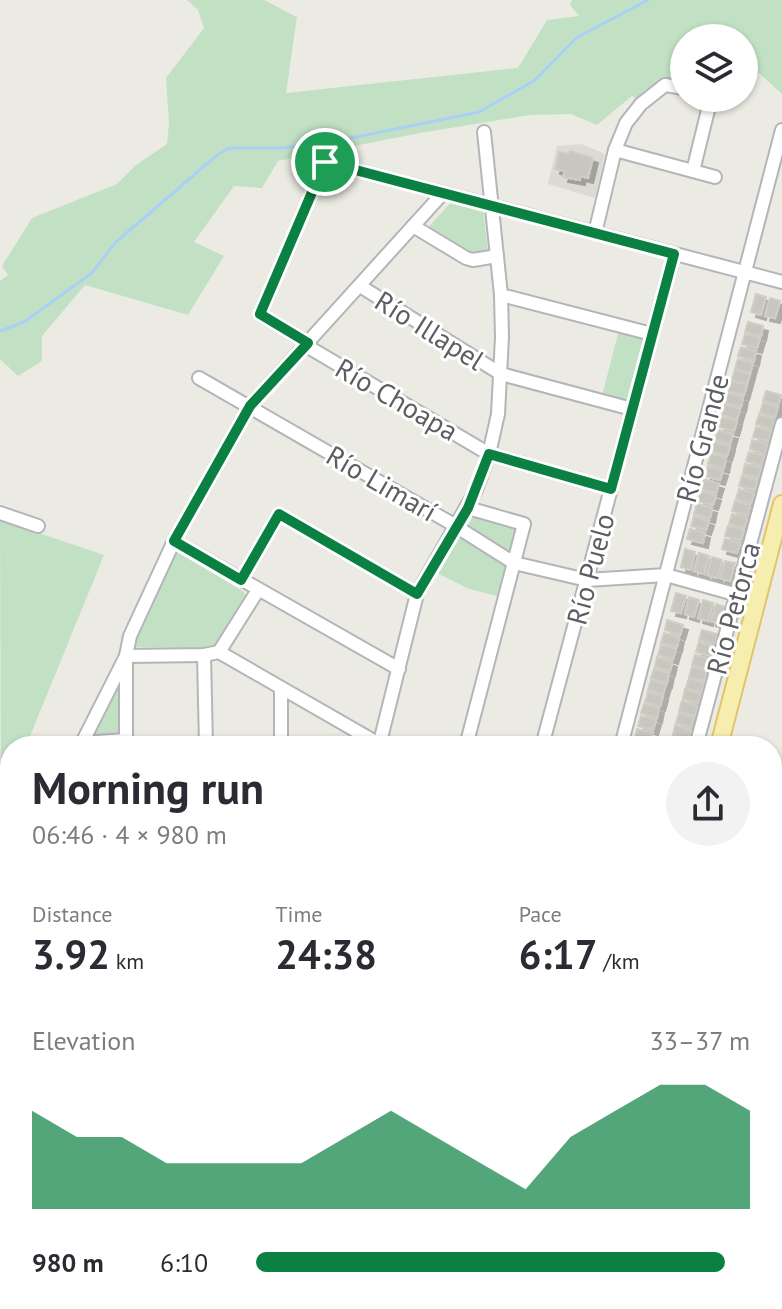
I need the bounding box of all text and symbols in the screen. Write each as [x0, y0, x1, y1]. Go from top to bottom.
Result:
map controls [670, 24, 758, 112]
button: layers [670, 24, 758, 112]
pin [291, 128, 359, 196]
icon: arrive [303, 140, 347, 184]
street label: Río Illapel [368, 282, 492, 378]
street label: Río Choapa [329, 349, 465, 449]
street label: Río Grande [667, 370, 737, 506]
street label: Río Limarí [320, 436, 444, 530]
street label: Río Puelo [557, 509, 623, 629]
street label: Río Petorca [698, 538, 768, 678]
text: Morning run [32, 759, 264, 816]
button: share [666, 762, 750, 846]
text: 06:46 · 4 × 980 m [32, 818, 227, 851]
text: Distance [32, 900, 113, 928]
text: Time [275, 900, 322, 928]
text: Pace [519, 900, 562, 928]
text: 3.92 [32, 928, 110, 980]
text: 24:38 [275, 928, 377, 980]
text: 6:17 [519, 928, 597, 980]
text: km [110, 947, 144, 975]
text: /km [597, 947, 640, 975]
text: Elevation [32, 1024, 136, 1057]
text: 33–37 m [650, 1024, 750, 1057]
text: 980 m [32, 1246, 104, 1279]
text: 6:10 [160, 1246, 208, 1279]

